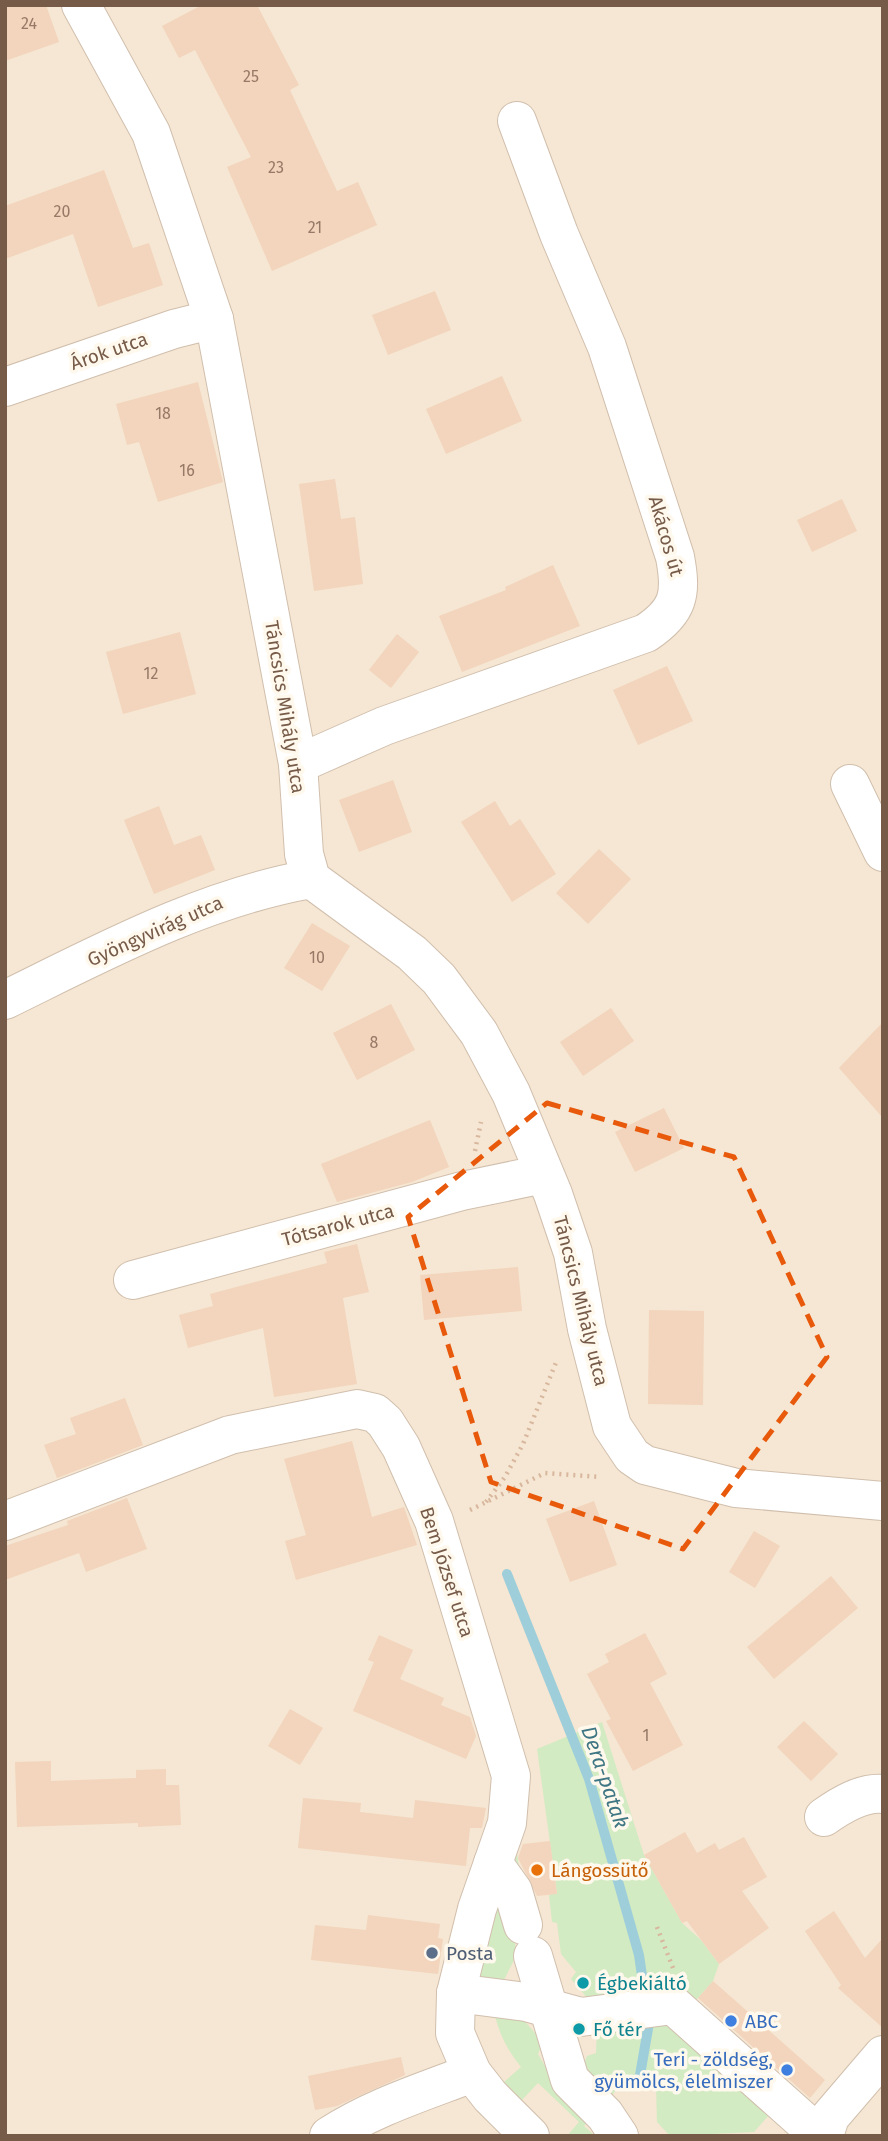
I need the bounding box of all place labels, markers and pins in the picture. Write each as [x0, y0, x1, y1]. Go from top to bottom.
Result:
place label: Lángossütő [551, 1859, 649, 1882]
marker: Lángossütő [529, 1862, 545, 1878]
place label: Posta [446, 1942, 494, 1965]
marker: Posta [424, 1945, 440, 1961]
place label: Égbekiáltó [597, 1972, 687, 1995]
marker: Égbekiáltó [575, 1975, 591, 1991]
place label: ABC [745, 2010, 778, 2033]
marker: ABC [723, 2013, 739, 2029]
place label: Fő tér [593, 2018, 643, 2041]
marker: Fő tér [571, 2021, 587, 2037]
place label: Teri - zöldség, gyümölcs, élelmiszer [594, 2048, 774, 2093]
marker: Teri - zöldség, gyümölcs, élelmiszer [779, 2062, 795, 2078]

